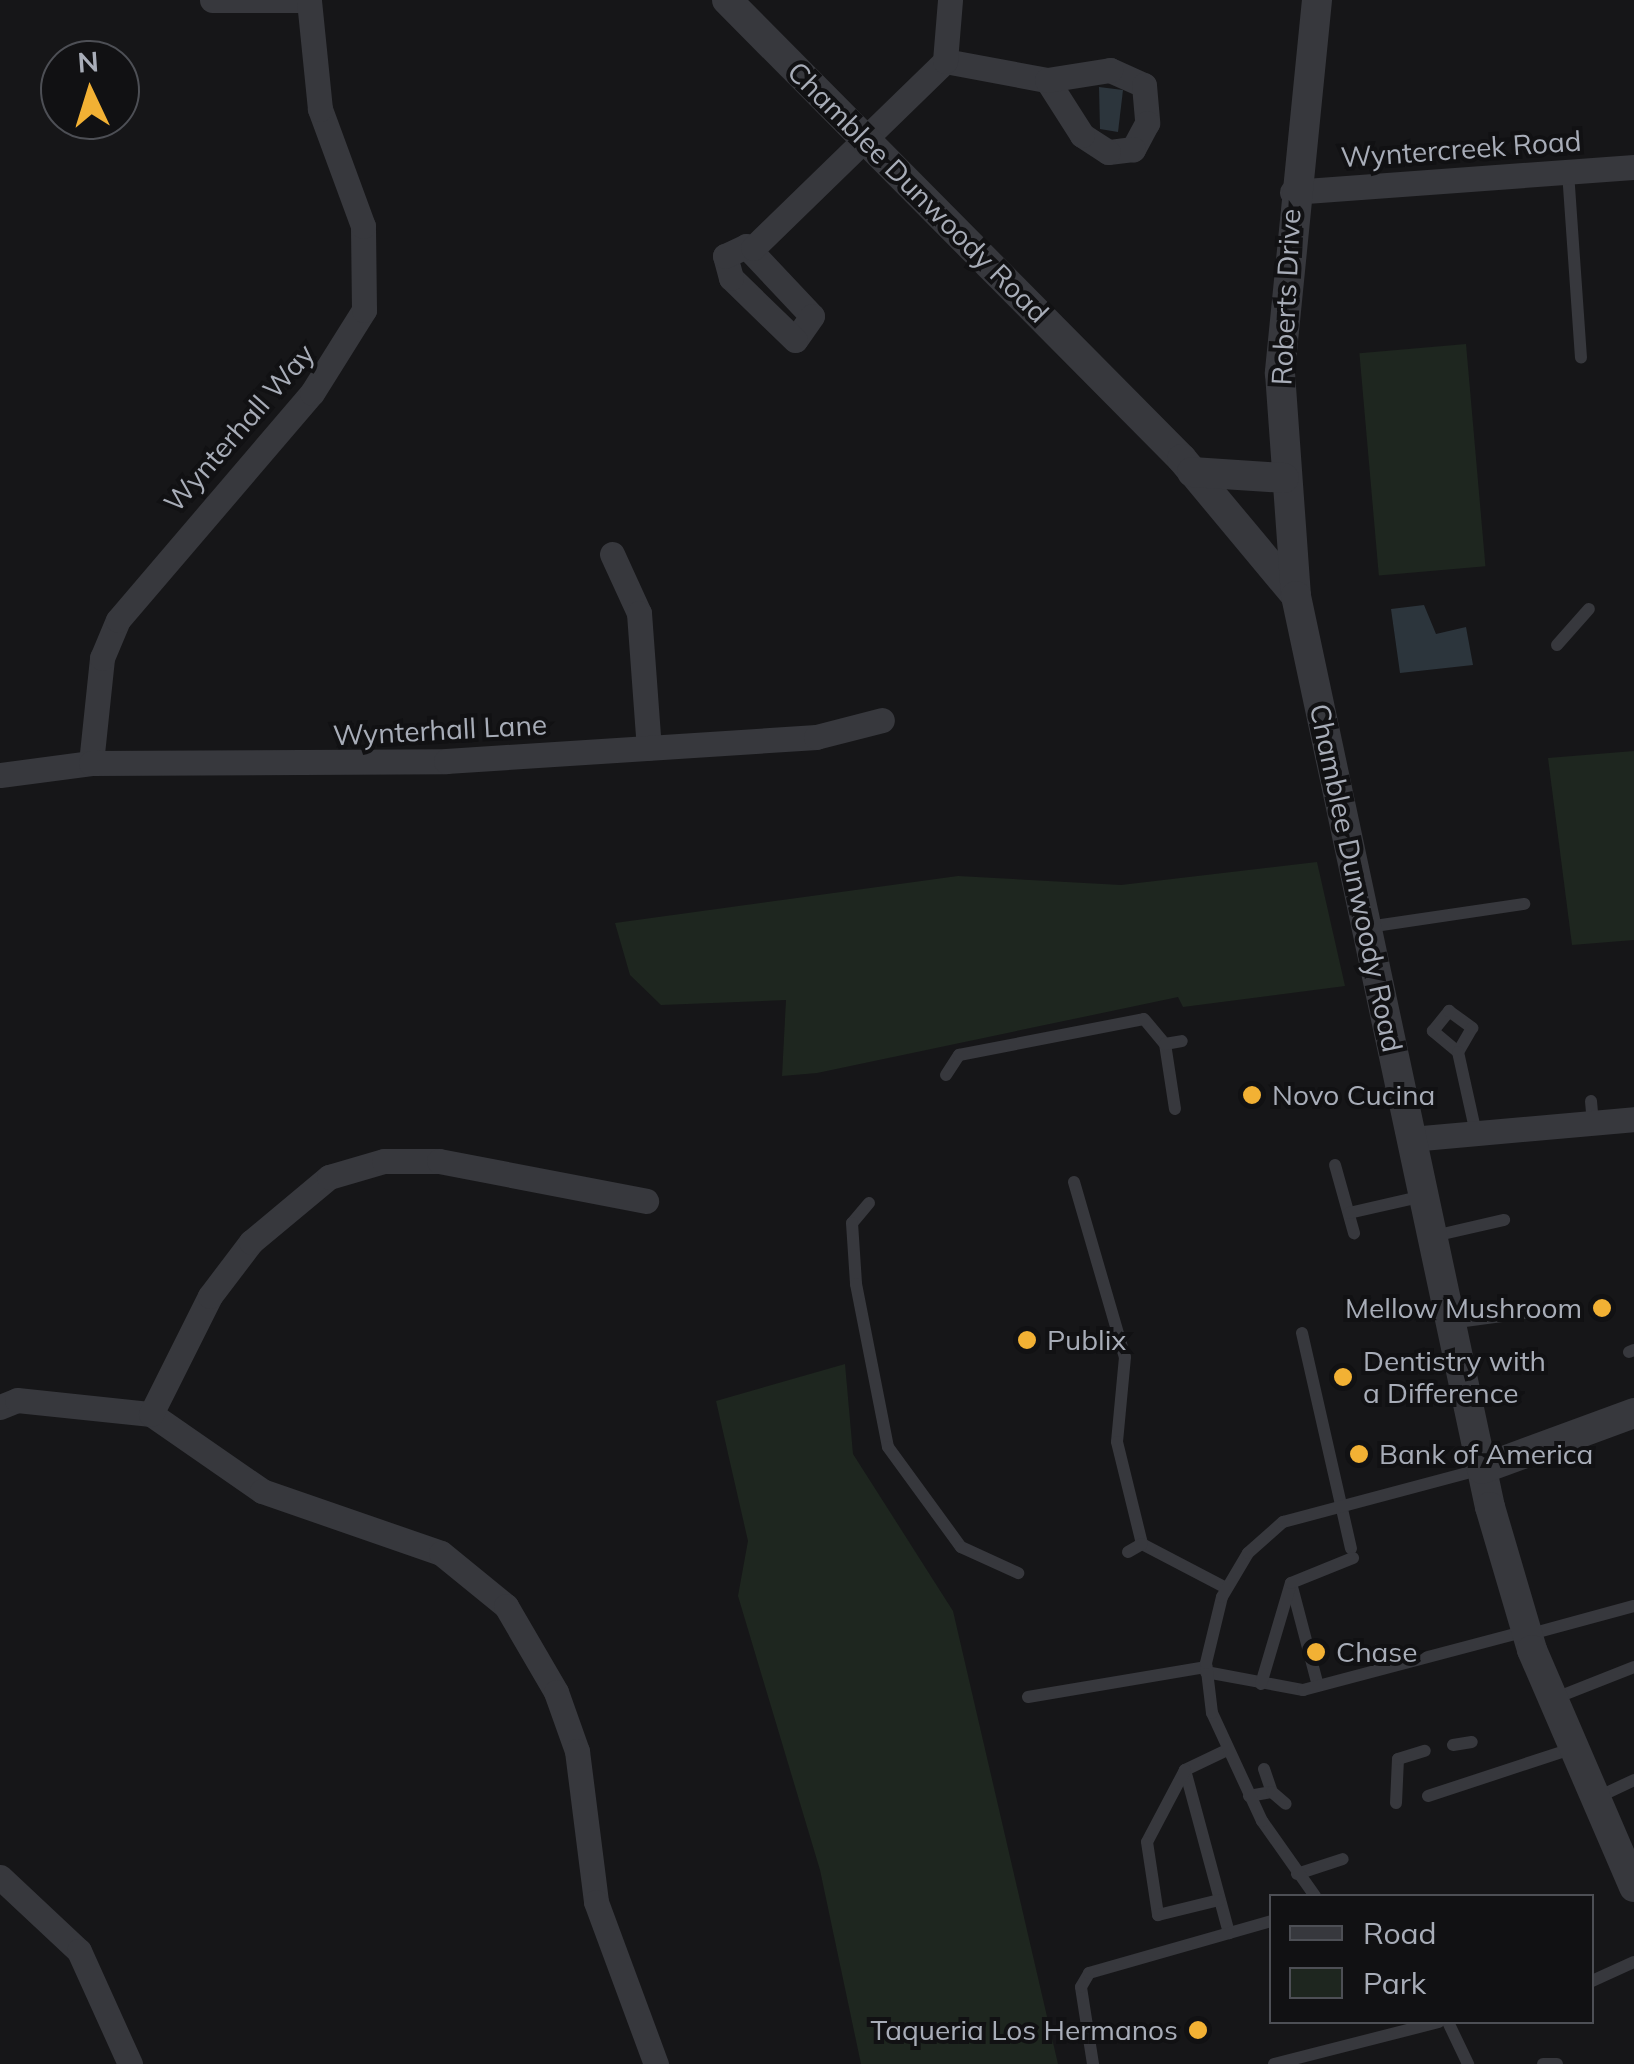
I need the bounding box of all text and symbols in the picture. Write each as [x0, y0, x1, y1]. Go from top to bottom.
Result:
north arrow [40, 40, 140, 140]
text: N [76, 43, 100, 80]
street label: Chamblee Dunwoody Road [781, 55, 1055, 329]
street label: Wyntercreek Road [1340, 124, 1582, 174]
street label: Roberts Drive [1265, 208, 1307, 386]
street label: Wynterhall Way [157, 337, 321, 519]
street label: Chamblee Dunwoody Road [1303, 701, 1409, 1055]
street label: Wynterhall Lane [332, 708, 548, 752]
place label: Novo Cucina [1272, 1078, 1435, 1112]
marker: Novo Cucina [1241, 1084, 1263, 1106]
place label: Mellow Mushroom [1345, 1291, 1582, 1325]
marker: Mellow Mushroom [1591, 1297, 1613, 1319]
place label: Publix [1047, 1323, 1126, 1357]
marker: Publix [1016, 1329, 1038, 1351]
place label: Dentistry with a Difference [1363, 1344, 1546, 1410]
marker: Dentistry with a Difference [1332, 1366, 1354, 1388]
place label: Bank of America [1379, 1437, 1593, 1471]
marker: Bank of America [1348, 1443, 1370, 1465]
place label: Chase [1336, 1635, 1417, 1669]
marker: Chase [1305, 1641, 1327, 1663]
legend [1269, 1894, 1594, 2024]
text: Road [1363, 1914, 1437, 1952]
text: Park [1363, 1964, 1426, 2002]
place label: Taqueria Los Hermanos [870, 2013, 1178, 2047]
marker: Taqueria Los Hermanos [1187, 2019, 1209, 2041]

